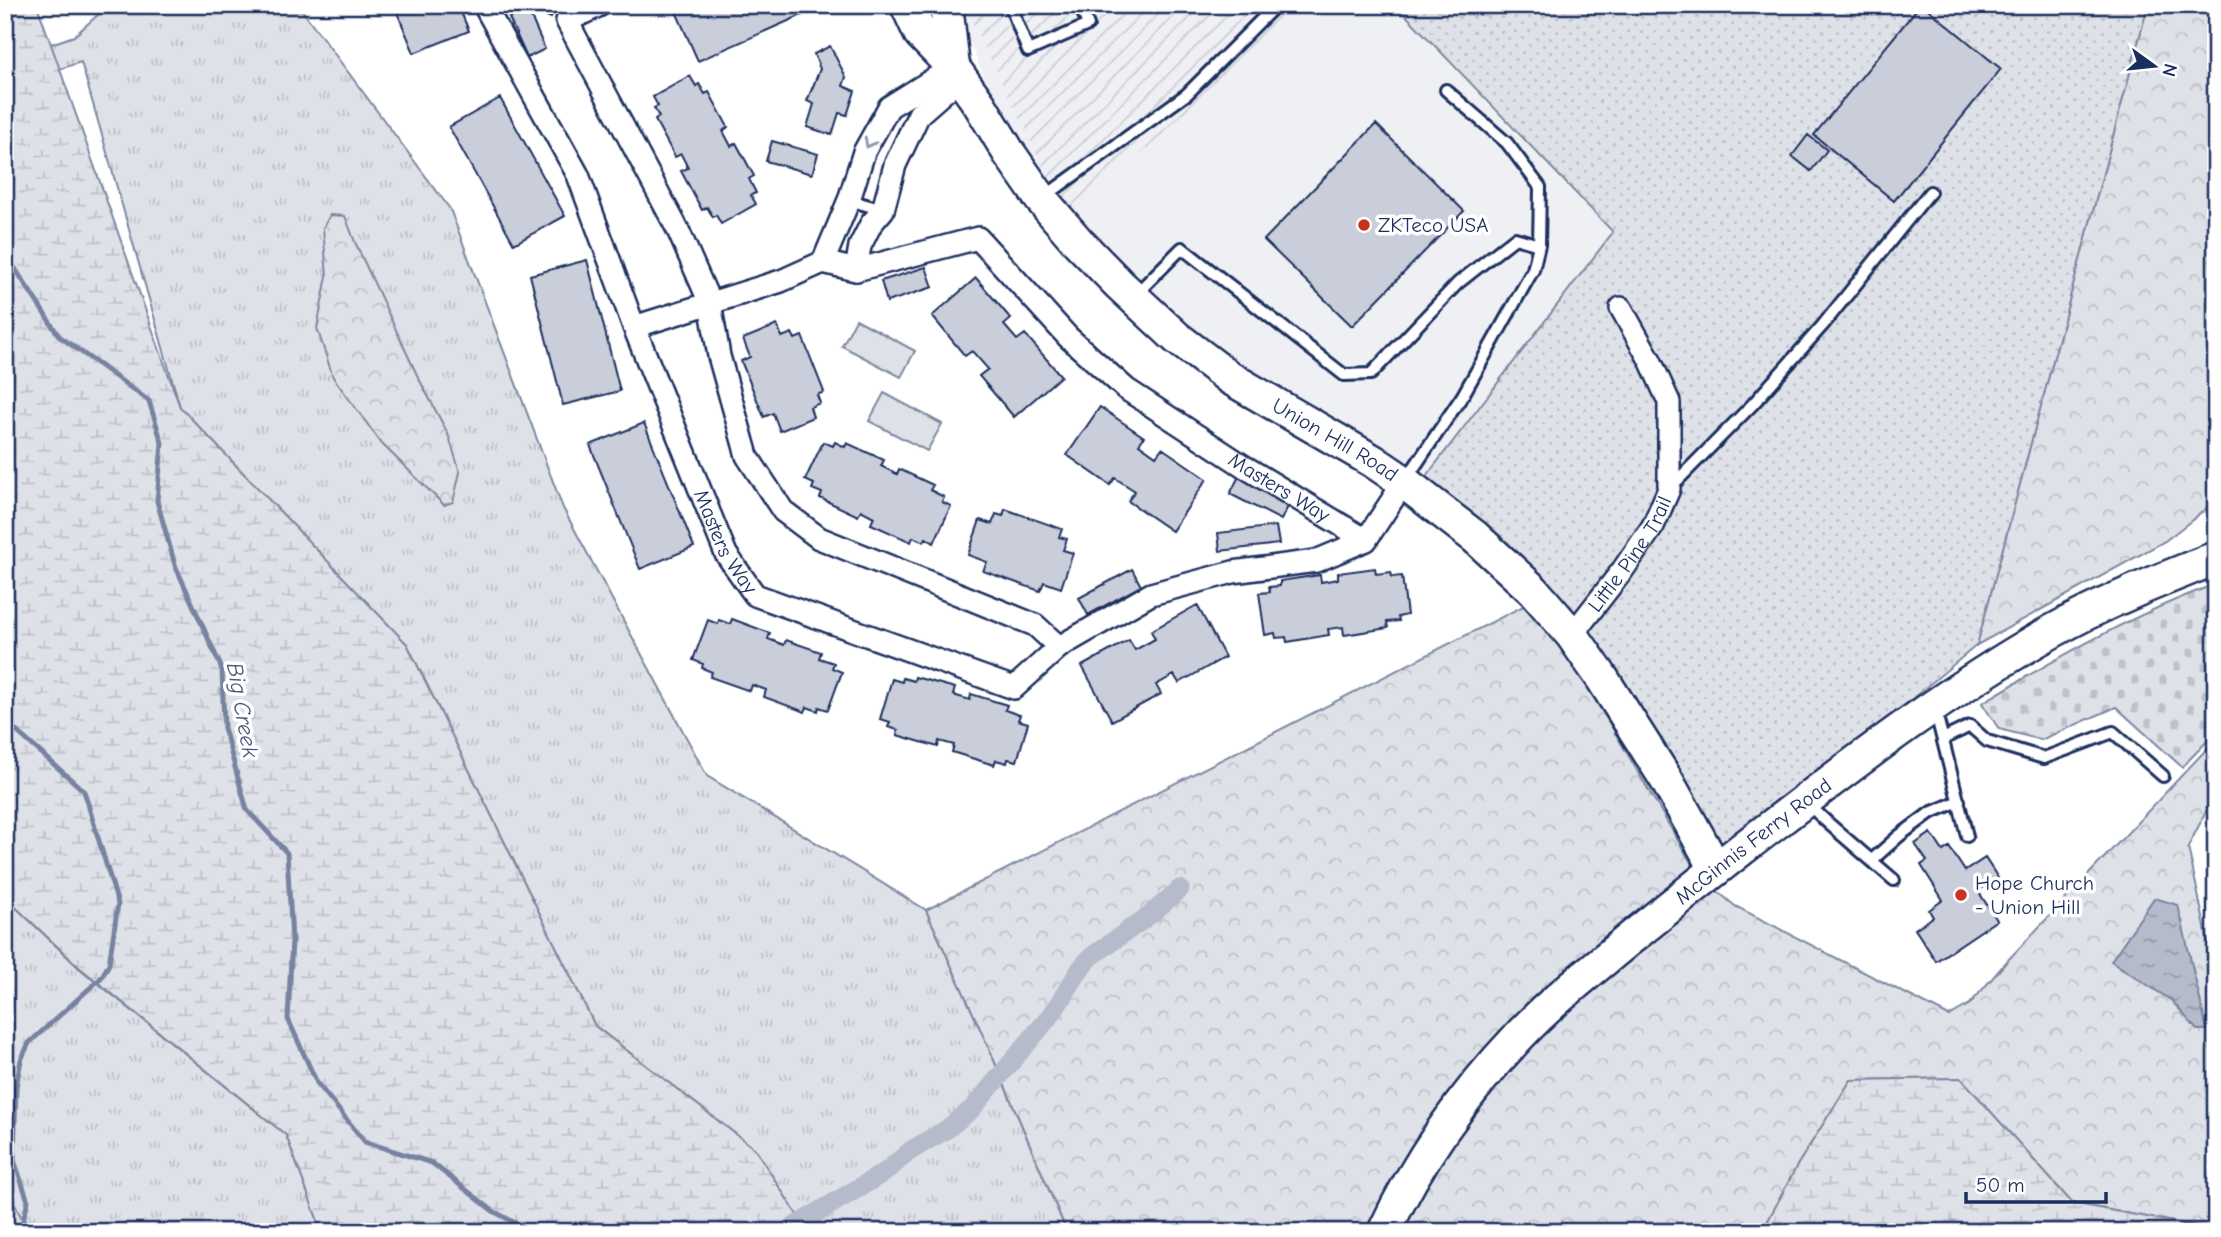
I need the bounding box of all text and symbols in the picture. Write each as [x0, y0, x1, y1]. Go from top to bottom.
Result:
north arrow [2120, 32, 2190, 102]
text: N [2157, 61, 2182, 79]
one-way arrow [864, 136, 878, 149]
place label: ZKTeco USA [1378, 213, 1488, 237]
marker: ZKTeco USA [1356, 217, 1372, 233]
street label: Union Hill Road [1268, 393, 1403, 486]
street label: Masters Way [1224, 447, 1335, 528]
street label: Masters Way [689, 486, 763, 599]
street label: Little Pine Trail [1583, 492, 1676, 617]
water label: Big Creek [221, 660, 264, 761]
street label: McGinnis Ferry Road [1670, 773, 1836, 909]
place label: Hope Church - Union Hill [1975, 871, 2094, 919]
marker: Hope Church - Union Hill [1953, 887, 1969, 903]
scale bar [1966, 1160, 2106, 1204]
text: 50 m [1976, 1173, 2025, 1197]

